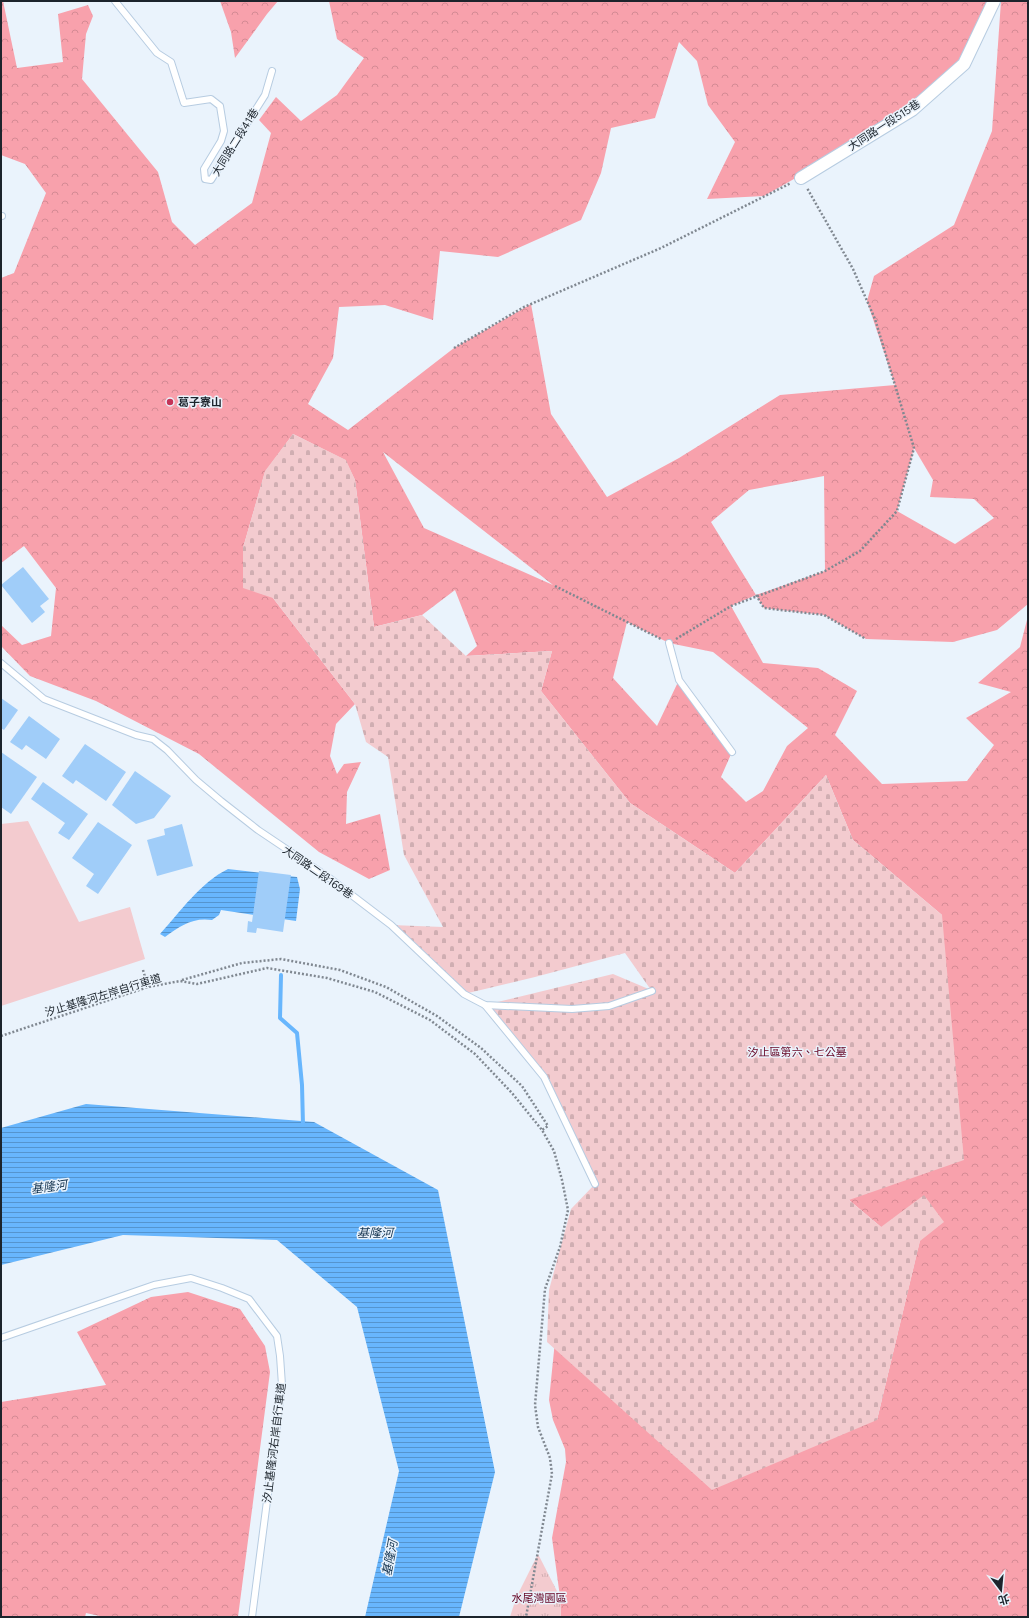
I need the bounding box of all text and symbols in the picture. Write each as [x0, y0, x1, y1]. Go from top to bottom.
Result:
street label: 大同路一段515巷 [846, 97, 923, 154]
street label: 大同路二段41巷 [209, 106, 261, 179]
place label: 葛子寮山 [178, 396, 222, 409]
marker: 葛子寮山 [165, 397, 175, 407]
street label: 大同路二段169巷 [280, 843, 355, 902]
street label: 汐止基隆河左岸自行車道 [43, 972, 163, 1019]
park label: 汐止區第六、七公墓 [748, 1046, 847, 1059]
water label: 基隆河 [30, 1178, 70, 1196]
water label: 基隆河 [357, 1226, 395, 1240]
street label: 汐止基隆河右岸自行車道 [261, 1382, 288, 1504]
water label: 基隆河 [380, 1537, 401, 1577]
north arrow [981, 1570, 1021, 1610]
text: 北 [997, 1591, 1011, 1607]
park label: 水尾灣園區 [512, 1592, 567, 1605]

